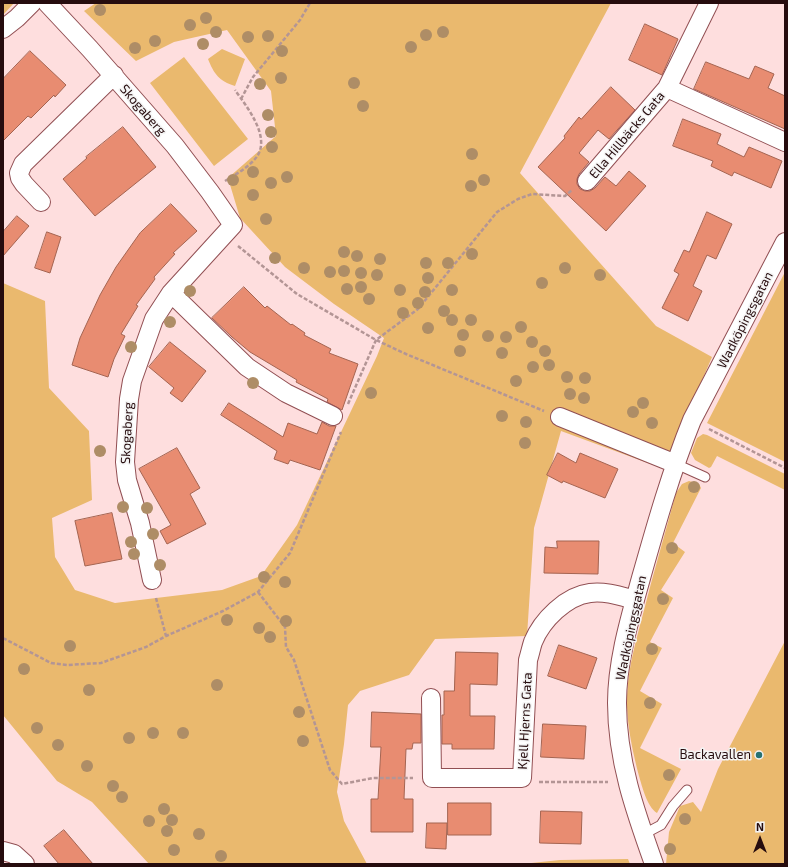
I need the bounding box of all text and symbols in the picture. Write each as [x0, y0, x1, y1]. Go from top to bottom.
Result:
street label: Skogaberg [117, 81, 169, 139]
street label: Ella Hillbäcks Gata [586, 88, 668, 182]
street label: Wadköpingsgatan [714, 269, 776, 371]
street label: Skogaberg [118, 402, 136, 464]
street label: Wadköpingsgatan [612, 574, 650, 682]
street label: Kjell Hjerns Gata [515, 672, 535, 770]
place label: Backavallen [679, 747, 751, 763]
marker: Backavallen [754, 750, 764, 760]
north arrow [740, 819, 780, 859]
text: N [756, 820, 764, 833]

